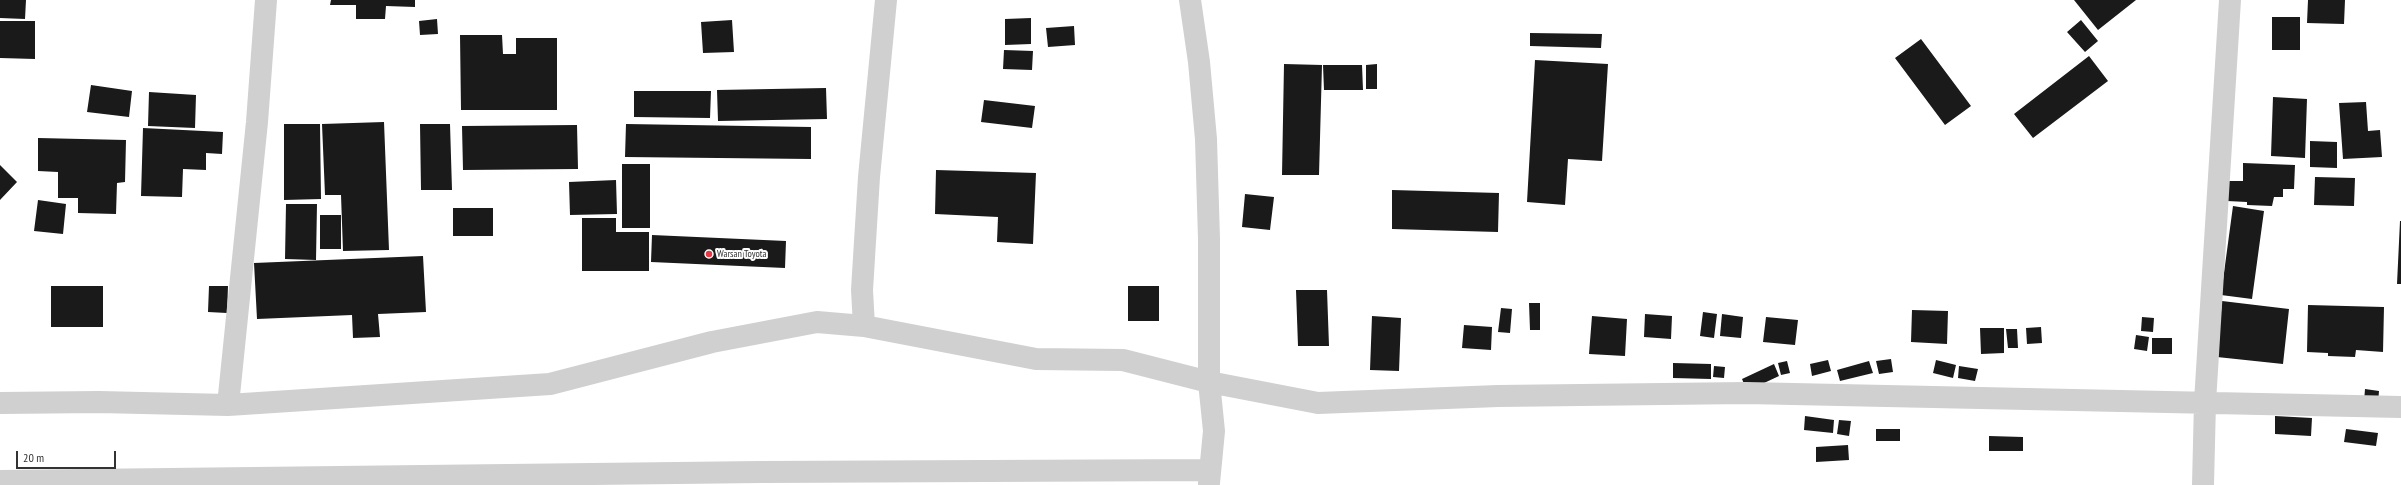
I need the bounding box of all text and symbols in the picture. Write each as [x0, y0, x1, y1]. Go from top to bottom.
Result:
place label: Warsan Toyota [717, 248, 766, 260]
marker: Warsan Toyota [704, 249, 714, 259]
scale bar [18, 443, 118, 469]
text: 20 m [23, 450, 44, 465]

